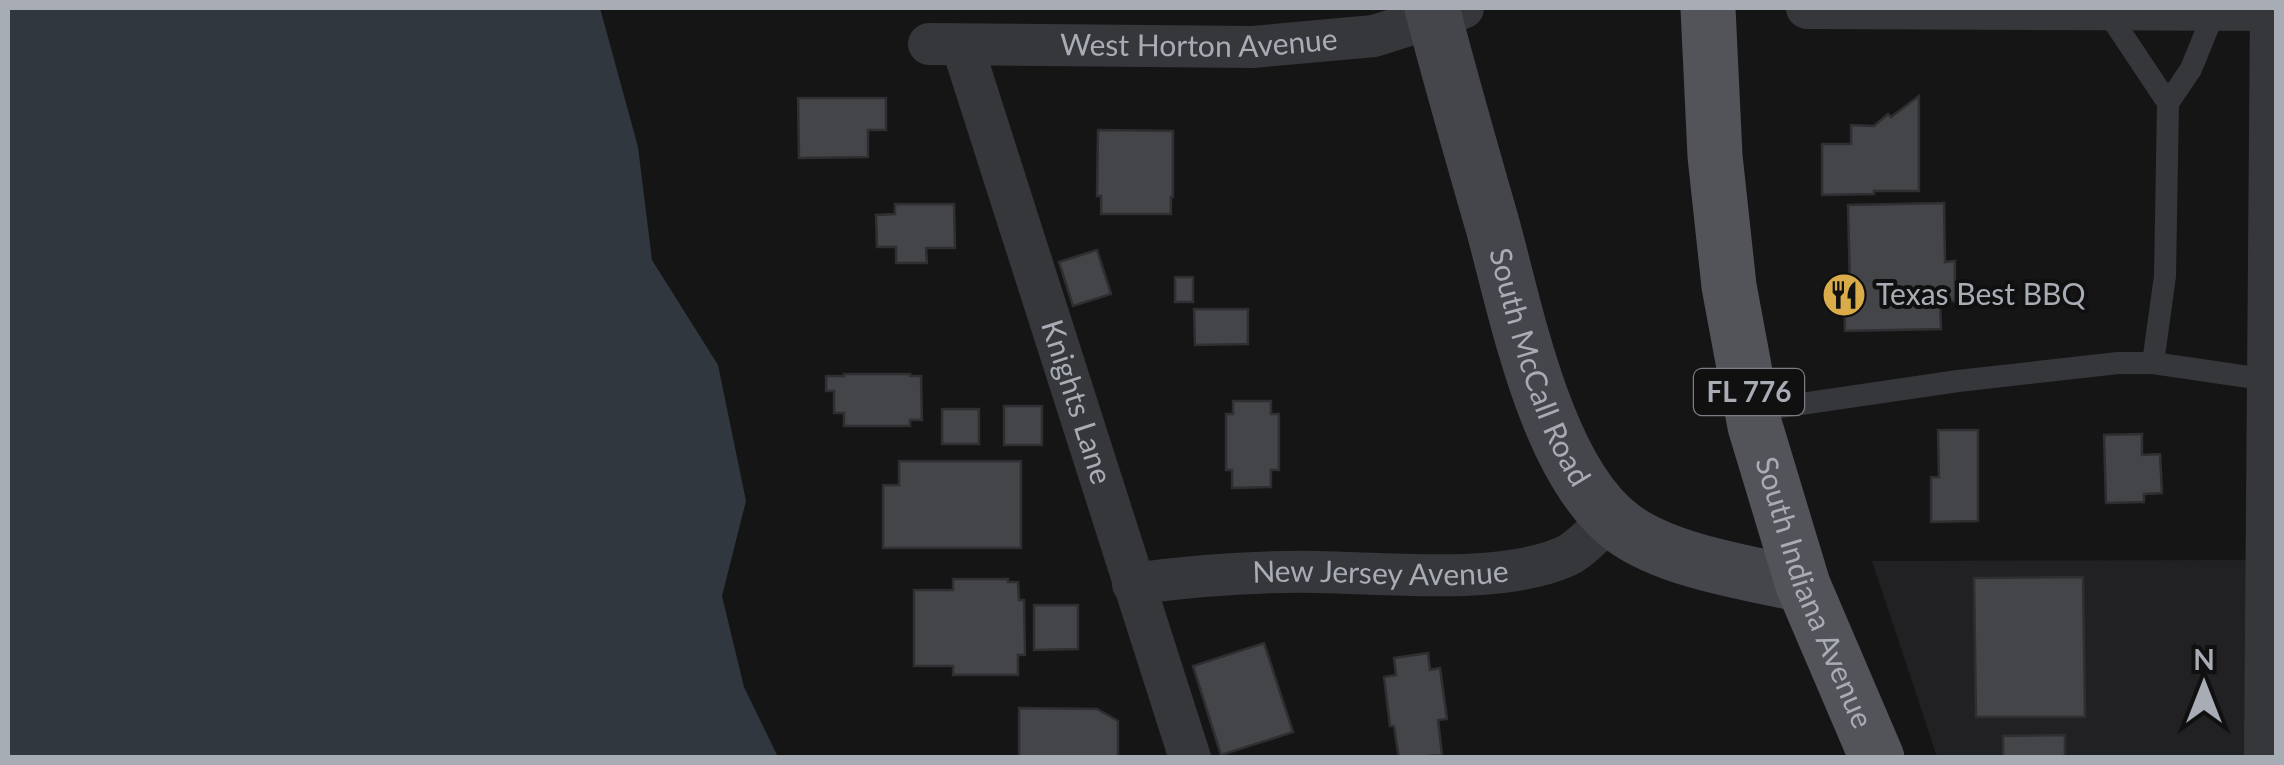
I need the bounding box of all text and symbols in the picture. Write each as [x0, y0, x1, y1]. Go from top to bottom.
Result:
street label: West Horton Avenue [1060, 19, 1339, 63]
street label: South McCall Road [1483, 244, 1599, 492]
restaurant icon: Texas Best BBQ [1821, 272, 1867, 318]
place label: Texas Best BBQ [1876, 275, 2085, 311]
street label: Knights Lane [1035, 315, 1121, 488]
road number: FL 776 [1694, 369, 1804, 415]
street label: South Indiana Avenue [1749, 452, 1882, 733]
street label: New Jersey Avenue [1252, 552, 1510, 591]
north arrow [2154, 635, 2254, 735]
text: N [2193, 642, 2215, 676]

